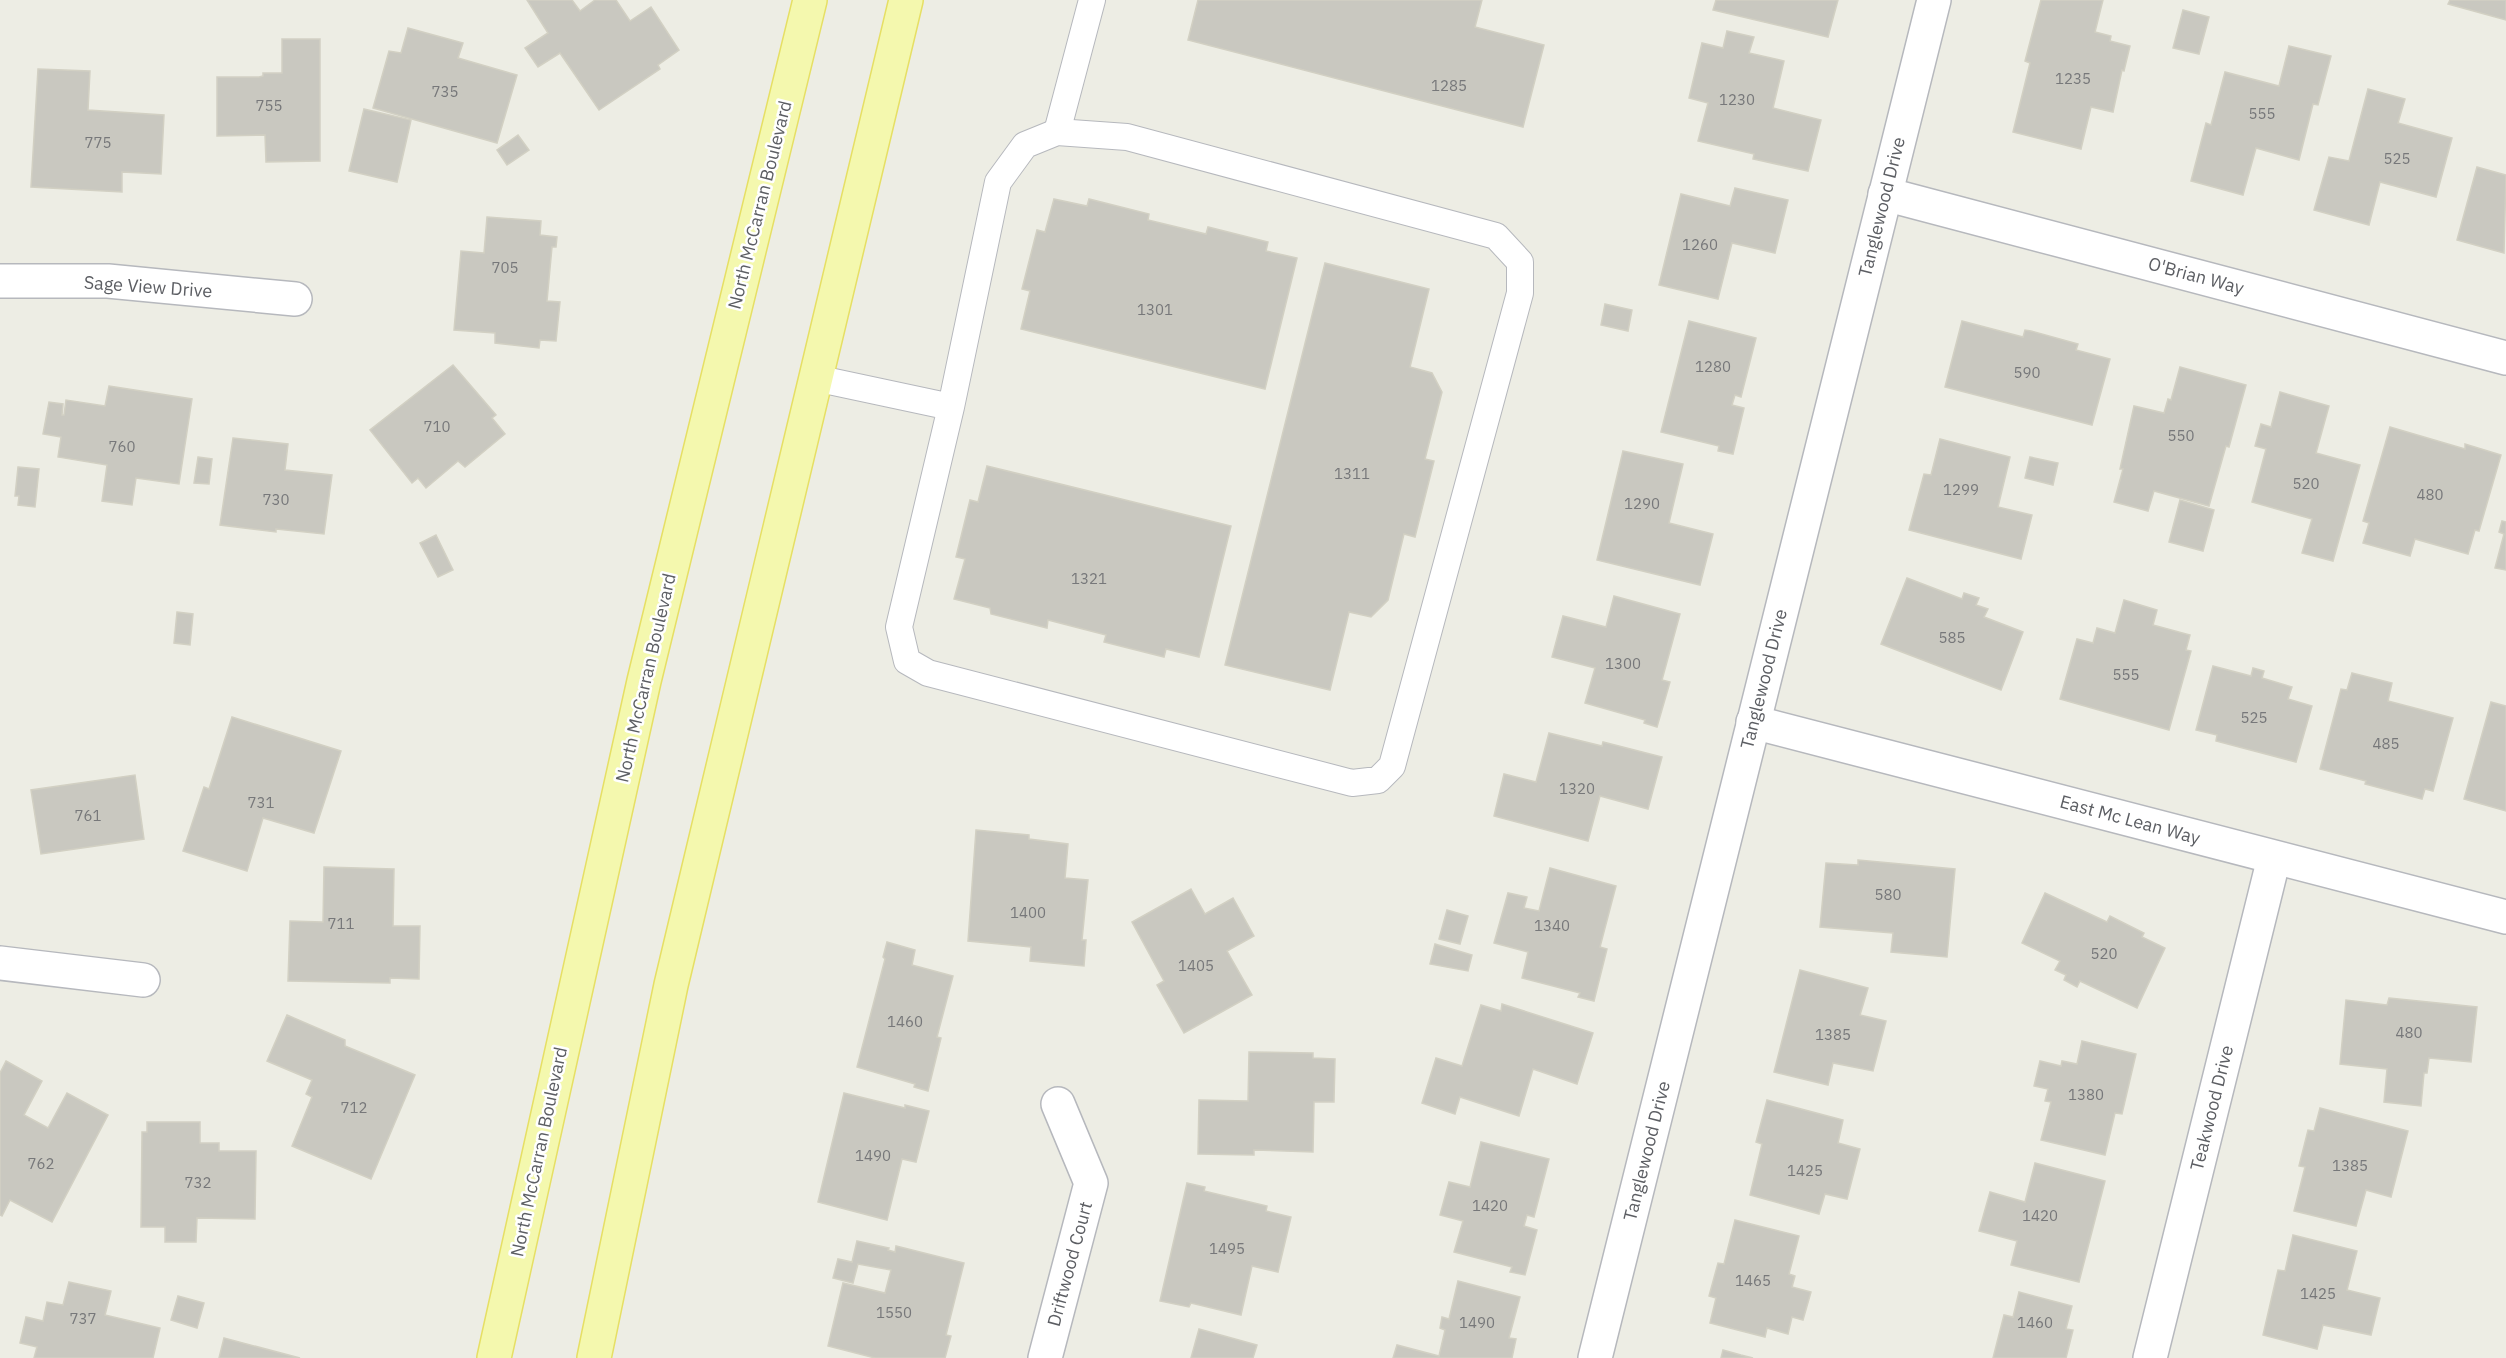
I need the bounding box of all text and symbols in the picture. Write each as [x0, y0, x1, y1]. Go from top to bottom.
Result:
house number: 1235 [2055, 69, 2091, 88]
house number: 1285 [1431, 76, 1467, 95]
house number: 735 [431, 82, 459, 101]
house number: 1230 [1719, 90, 1755, 109]
house number: 755 [255, 96, 283, 115]
street label: North McCarran Boulevard [722, 98, 797, 311]
house number: 555 [2248, 104, 2276, 123]
house number: 775 [84, 133, 112, 152]
street label: Tanglewood Drive [1853, 134, 1910, 279]
house number: 525 [2383, 149, 2411, 168]
house number: 1260 [1682, 235, 1718, 254]
street label: O'Brian Way [2146, 252, 2247, 299]
house number: 705 [491, 258, 519, 277]
street label: Sage View Drive [83, 271, 213, 302]
house number: 1301 [1137, 300, 1173, 319]
house number: 1280 [1695, 357, 1731, 376]
house number: 590 [2013, 363, 2041, 382]
house number: 710 [423, 417, 451, 436]
house number: 550 [2167, 426, 2195, 445]
house number: 760 [108, 437, 136, 456]
house number: 1311 [1334, 464, 1370, 483]
house number: 520 [2292, 474, 2320, 493]
house number: 1299 [1943, 480, 1979, 499]
house number: 480 [2416, 485, 2444, 504]
house number: 730 [262, 490, 290, 509]
house number: 1290 [1624, 494, 1660, 513]
house number: 1321 [1071, 569, 1107, 588]
street label: North McCarran Boulevard [610, 571, 681, 785]
street label: Tanglewood Drive [1735, 606, 1792, 751]
house number: 585 [1938, 628, 1966, 647]
house number: 1300 [1605, 654, 1641, 673]
house number: 555 [2112, 665, 2140, 684]
house number: 525 [2240, 708, 2268, 727]
house number: 485 [2372, 734, 2400, 753]
house number: 1320 [1559, 779, 1595, 798]
street label: East Mc Lean Way [2057, 790, 2203, 849]
house number: 731 [247, 793, 275, 812]
house number: 761 [74, 806, 102, 825]
house number: 580 [1874, 885, 1902, 904]
house number: 1400 [1010, 903, 1046, 922]
house number: 711 [327, 914, 355, 933]
house number: 1340 [1534, 916, 1570, 935]
house number: 520 [2090, 944, 2118, 963]
house number: 1405 [1178, 956, 1214, 975]
house number: 1460 [887, 1012, 923, 1031]
house number: 480 [2395, 1023, 2423, 1042]
house number: 1385 [1815, 1025, 1851, 1044]
street label: Teakwood Drive [2185, 1043, 2238, 1173]
street label: North McCarran Boulevard [505, 1045, 572, 1259]
street label: Tanglewood Drive [1618, 1078, 1675, 1223]
house number: 1380 [2068, 1085, 2104, 1104]
house number: 712 [340, 1098, 368, 1117]
house number: 1490 [855, 1146, 891, 1165]
house number: 762 [27, 1154, 55, 1173]
house number: 1385 [2332, 1156, 2368, 1175]
house number: 1425 [1787, 1161, 1823, 1180]
house number: 732 [184, 1173, 212, 1192]
house number: 1420 [1472, 1196, 1508, 1215]
street label: Driftwood Court [1042, 1199, 1097, 1329]
house number: 1420 [2022, 1206, 2058, 1225]
house number: 1495 [1209, 1239, 1245, 1258]
house number: 1465 [1735, 1271, 1771, 1290]
house number: 1425 [2300, 1284, 2336, 1303]
house number: 1550 [876, 1303, 912, 1322]
house number: 737 [69, 1309, 97, 1328]
house number: 1490 [1459, 1313, 1495, 1332]
house number: 1460 [2017, 1313, 2053, 1332]

